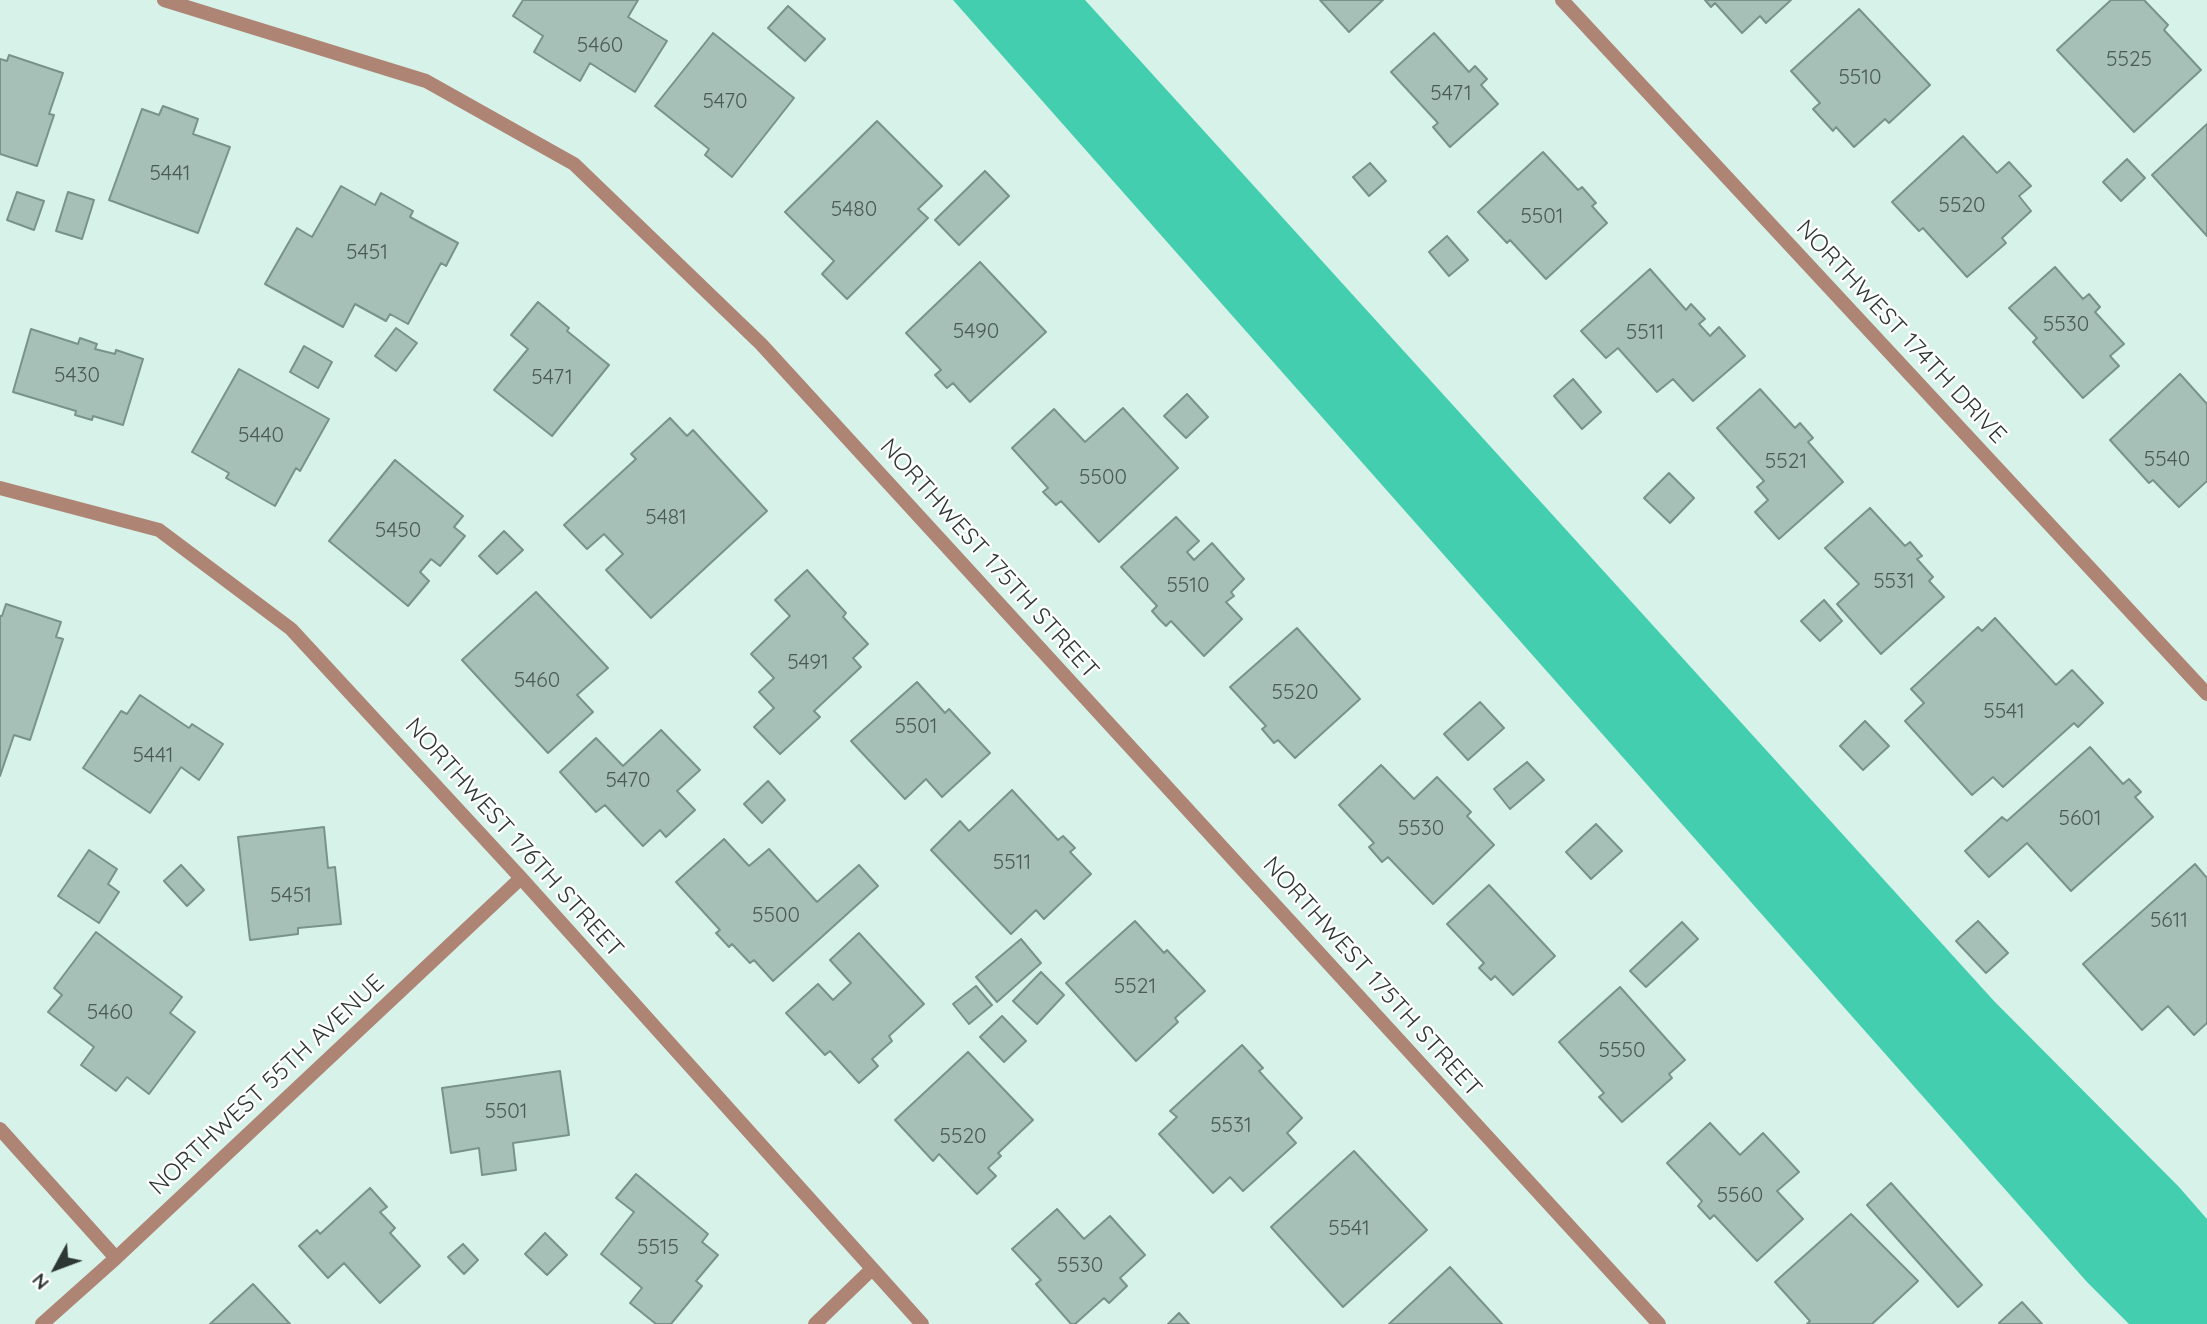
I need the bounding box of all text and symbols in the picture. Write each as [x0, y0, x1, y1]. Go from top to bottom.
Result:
house number: 5460 [577, 33, 623, 59]
house number: 5525 [2106, 47, 2152, 73]
house number: 5510 [1838, 65, 1882, 91]
house number: 5471 [1430, 81, 1472, 107]
house number: 5470 [702, 89, 748, 115]
house number: 5441 [149, 161, 191, 187]
house number: 5520 [1938, 193, 1986, 219]
house number: 5480 [831, 197, 877, 223]
house number: 5501 [1520, 204, 1564, 230]
street label: NORTHWEST 174TH DRIVE [1790, 214, 2012, 450]
house number: 5451 [346, 240, 388, 266]
house number: 5530 [2043, 312, 2089, 338]
house number: 5490 [953, 319, 999, 345]
house number: 5511 [1626, 320, 1664, 346]
house number: 5430 [54, 363, 100, 389]
house number: 5471 [531, 365, 573, 391]
house number: 5440 [238, 423, 284, 449]
street label: NORTHWEST 175TH STREET [874, 433, 1104, 685]
house number: 5540 [2144, 447, 2190, 473]
house number: 5521 [1765, 449, 1807, 475]
house number: 5500 [1079, 465, 1127, 491]
house number: 5481 [645, 505, 687, 531]
house number: 5450 [375, 518, 421, 544]
house number: 5531 [1873, 569, 1915, 595]
house number: 5510 [1166, 573, 1210, 599]
house number: 5491 [787, 650, 829, 676]
house number: 5460 [514, 668, 560, 694]
house number: 5520 [1271, 680, 1319, 706]
house number: 5541 [1983, 699, 2025, 725]
street label: NORTHWEST 176TH STREET [399, 712, 629, 964]
house number: 5501 [894, 714, 938, 740]
house number: 5441 [132, 743, 174, 769]
house number: 5470 [605, 768, 651, 794]
house number: 5601 [2058, 806, 2102, 832]
house number: 5530 [1398, 816, 1444, 842]
house number: 5511 [993, 850, 1031, 876]
street label: NORTHWEST 175TH STREET [1257, 851, 1487, 1103]
house number: 5451 [270, 883, 312, 909]
house number: 5500 [752, 903, 800, 929]
house number: 5611 [2150, 908, 2188, 934]
street label: NORTHWEST 55TH AVENUE [144, 969, 390, 1201]
house number: 5521 [1114, 974, 1156, 1000]
house number: 5460 [87, 1000, 133, 1026]
house number: 5550 [1599, 1038, 1645, 1064]
house number: 5501 [484, 1099, 528, 1125]
house number: 5531 [1210, 1113, 1252, 1139]
house number: 5520 [939, 1124, 987, 1150]
house number: 5560 [1717, 1183, 1763, 1209]
house number: 5541 [1328, 1216, 1370, 1242]
north arrow [21, 1233, 91, 1303]
house number: 5515 [637, 1235, 679, 1261]
house number: 5530 [1057, 1253, 1103, 1279]
text: N [27, 1269, 54, 1295]

